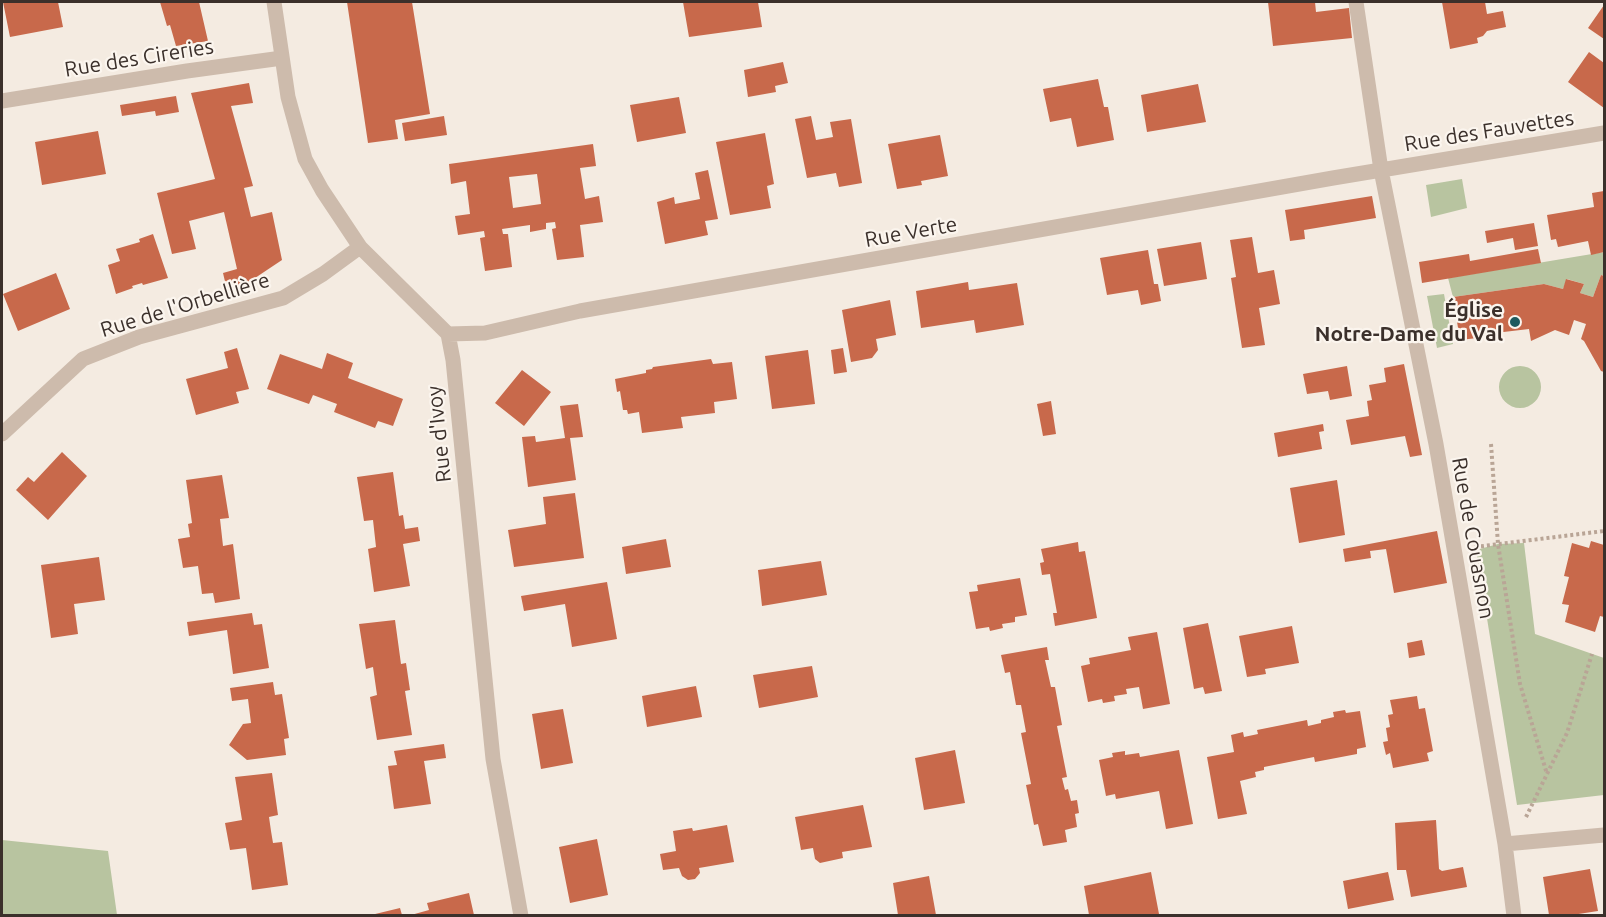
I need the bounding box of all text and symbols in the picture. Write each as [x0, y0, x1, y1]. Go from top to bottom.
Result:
street label: Rue des Cireries [63, 34, 215, 82]
street label: Rue des Fauvettes [1402, 105, 1576, 157]
street label: Rue Verte [863, 211, 959, 253]
street label: Rue de l'Orbellière [97, 267, 273, 343]
place label: Église Notre-Dame du Val [1315, 297, 1503, 347]
marker: Église Notre-Dame du Val [1508, 315, 1522, 329]
street label: Rue d'Ivoy [421, 385, 457, 483]
street label: Rue de Couasnon [1446, 455, 1500, 621]

